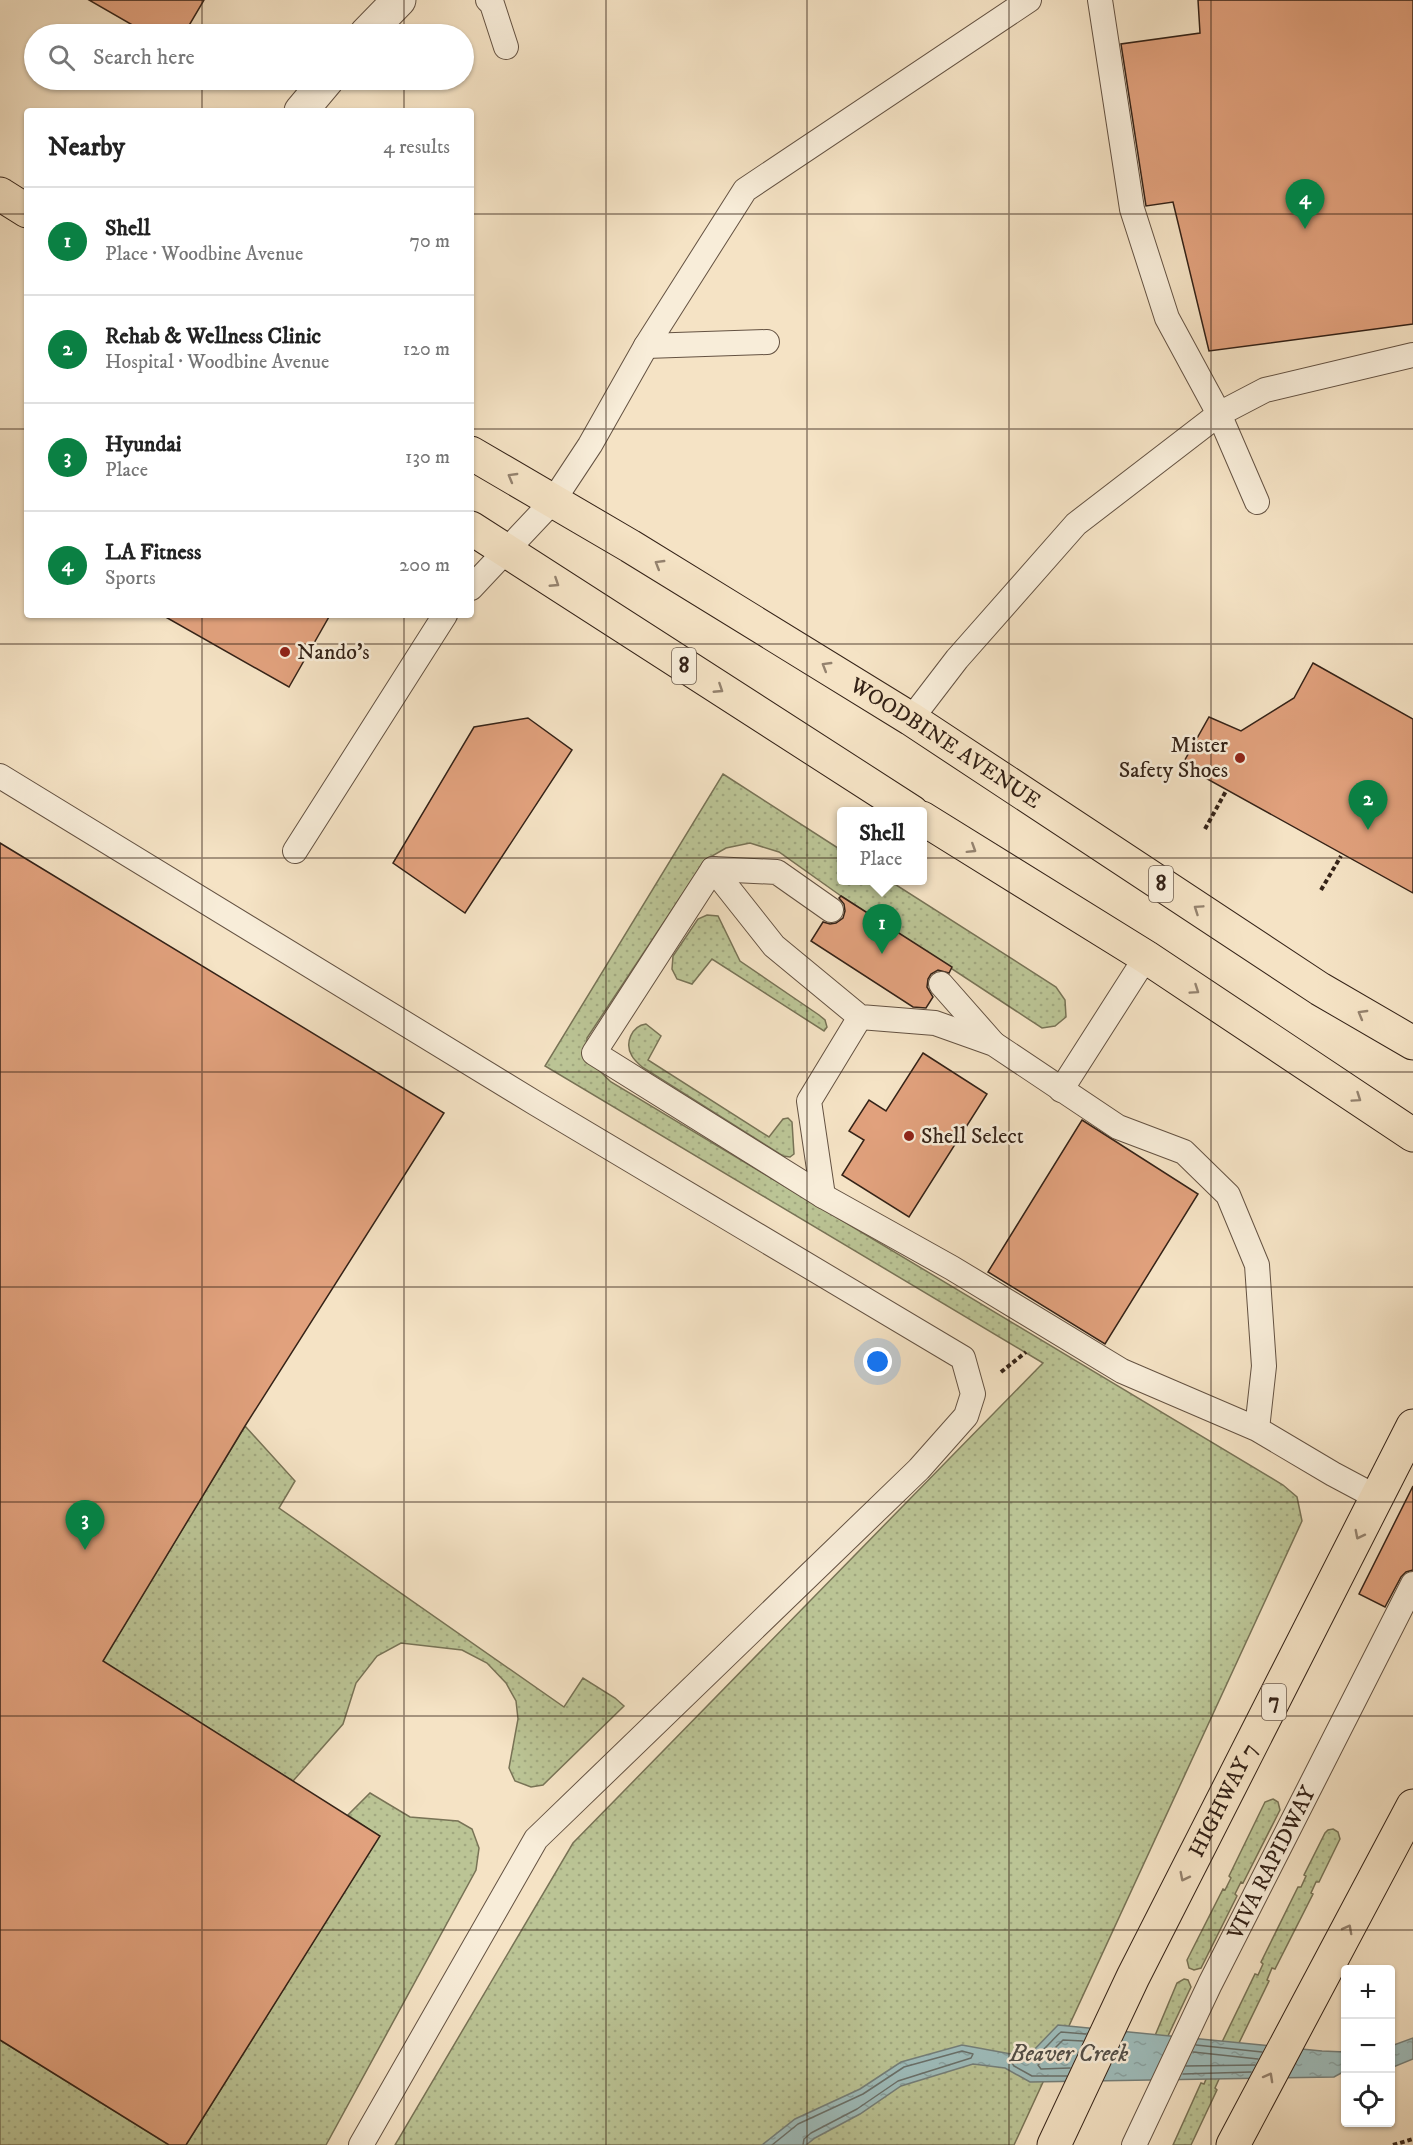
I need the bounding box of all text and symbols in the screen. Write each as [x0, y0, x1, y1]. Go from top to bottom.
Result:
search box [24, 24, 474, 90]
icon: search [45, 41, 78, 74]
text: Search here [93, 44, 195, 71]
text: Nearby [48, 131, 125, 164]
text: 4 results [383, 135, 450, 160]
pin: 4 [1286, 180, 1324, 229]
text: Shell [105, 215, 150, 242]
text: 1 [64, 229, 71, 254]
text: 70 m [409, 229, 450, 254]
text: Place · Woodbine Avenue [105, 242, 303, 267]
text: Rehab & Wellness Clinic [105, 323, 321, 350]
text: 2 [63, 337, 72, 362]
text: 120 m [403, 337, 450, 362]
text: Hospital · Woodbine Avenue [105, 350, 329, 375]
text: Hyundai [105, 431, 181, 458]
text: 3 [64, 445, 71, 470]
text: 130 m [405, 445, 450, 470]
text: Place [105, 458, 148, 483]
one-way arrow [508, 473, 518, 484]
text: LA Fitness [105, 539, 201, 566]
text: 4 [62, 553, 73, 578]
text: 200 m [399, 553, 450, 578]
one-way arrow [655, 560, 665, 572]
text: Sports [105, 566, 156, 591]
one-way arrow [549, 576, 560, 587]
place label: Nando's [297, 639, 370, 666]
marker: Nando's [278, 645, 292, 659]
road number: 8 [672, 648, 696, 684]
one-way arrow [822, 662, 832, 674]
street label: WOODBINE AVENUE [844, 671, 1046, 814]
one-way arrow [713, 681, 724, 692]
place label: Mister Safety Shoes [1119, 732, 1229, 784]
marker: Mister Safety Shoes [1233, 751, 1247, 765]
pin: 2 [1348, 780, 1388, 830]
popup [837, 807, 927, 885]
text: Shell [859, 820, 905, 847]
one-way arrow [965, 842, 976, 853]
text: Place [859, 847, 902, 872]
road number: 8 [1149, 866, 1173, 902]
pin: 1 [862, 904, 902, 954]
one-way arrow [1194, 905, 1205, 916]
one-way arrow [1188, 983, 1199, 994]
one-way arrow [1358, 1010, 1369, 1021]
one-way arrow [1350, 1091, 1361, 1102]
place label: Shell Select [921, 1123, 1024, 1150]
marker: Shell Select [902, 1129, 916, 1143]
your location [863, 1347, 892, 1376]
pin: 3 [66, 1500, 104, 1550]
one-way arrow [1355, 1528, 1366, 1539]
road number: 7 [1262, 1684, 1286, 1720]
street label: HIGHWAY 7 [1183, 1739, 1263, 1862]
street label: VIVA RAPIDWAY [1221, 1781, 1322, 1945]
one-way arrow [1180, 1870, 1191, 1881]
one-way arrow [1341, 1924, 1353, 1935]
map controls [1341, 1965, 1395, 2127]
button: + [1341, 1965, 1395, 2019]
button: − [1341, 2019, 1395, 2073]
water label: Beaver Creek [1009, 2039, 1128, 2069]
one-way arrow [1262, 2073, 1273, 2083]
button: locate [1341, 2073, 1395, 2127]

